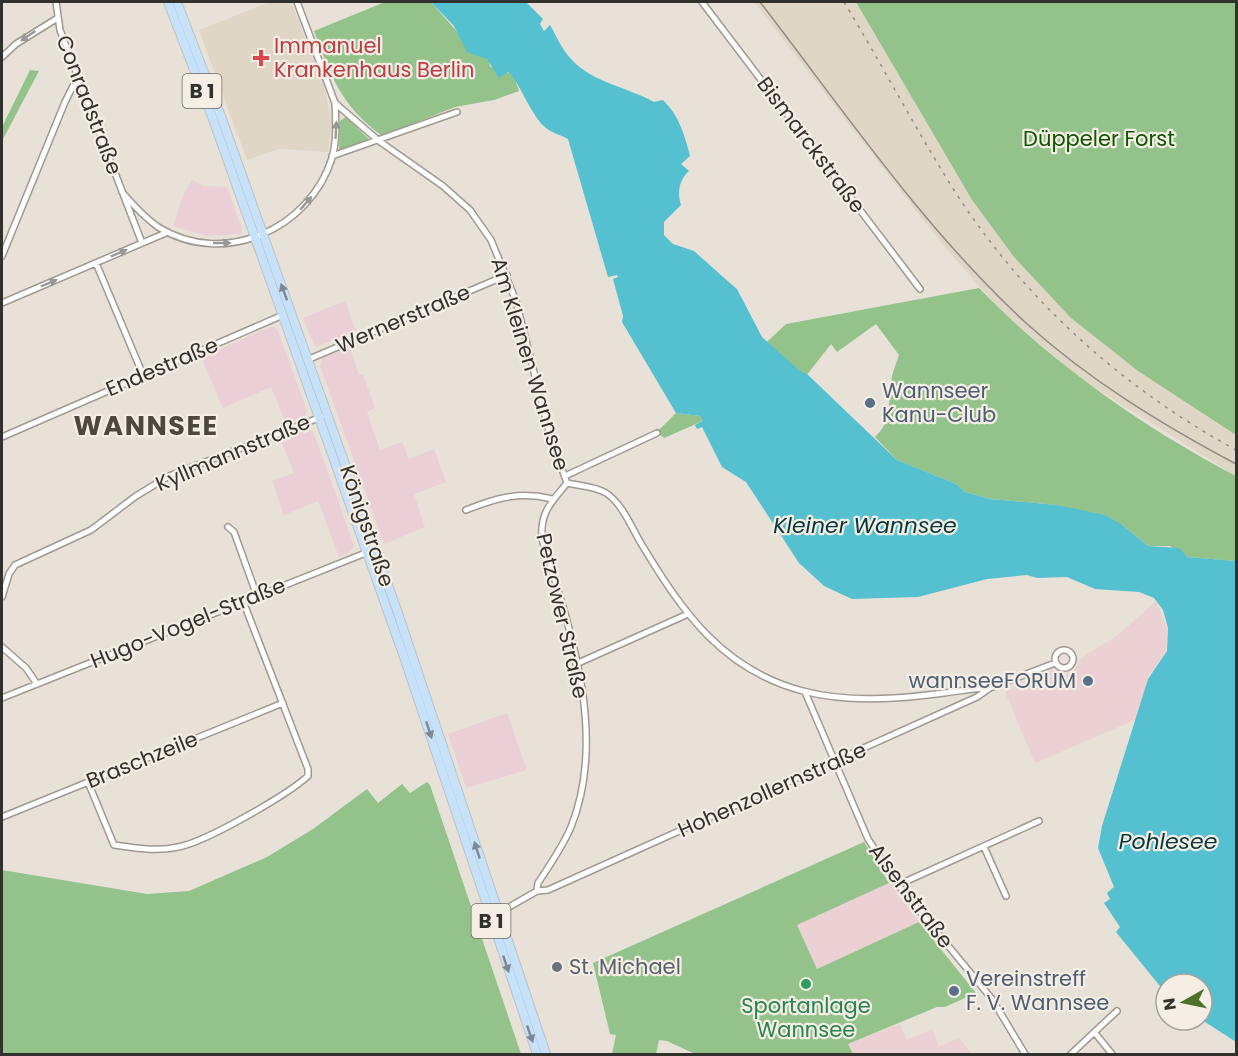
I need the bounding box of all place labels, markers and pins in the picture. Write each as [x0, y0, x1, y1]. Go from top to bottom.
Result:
place label: Immanuel Krankenhaus Berlin [274, 31, 474, 84]
marker: Immanuel Krankenhaus Berlin [252, 49, 270, 67]
place label: Wannseer Kanu-Club [882, 376, 996, 429]
marker: Wannseer Kanu-Club [863, 396, 877, 410]
place label: wannseeFORUM [909, 666, 1076, 695]
marker: wannseeFORUM [1081, 674, 1095, 688]
place label: St. Michael [569, 952, 681, 981]
marker: St. Michael [550, 960, 564, 974]
place label: Vereinstreff F. V. Wannsee [966, 964, 1109, 1017]
marker: Sportanlage Wannsee [799, 977, 813, 991]
marker: Vereinstreff F. V. Wannsee [947, 984, 961, 998]
place label: Sportanlage Wannsee [741, 991, 871, 1044]

